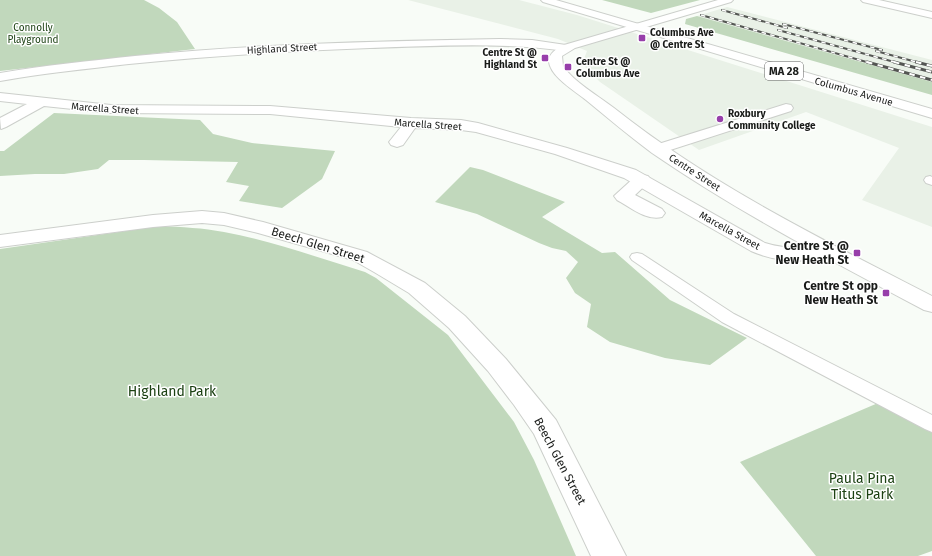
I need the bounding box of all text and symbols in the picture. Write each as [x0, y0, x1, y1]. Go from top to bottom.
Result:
park label: Connolly Playground [7, 22, 59, 46]
place label: Columbus Ave @ Centre St [650, 27, 714, 51]
marker: Columbus Ave @ Centre St [637, 33, 647, 43]
street label: Highland Street [246, 41, 318, 57]
place label: Centre St @ Highland St [483, 47, 537, 71]
marker: Centre St @ Highland St [540, 53, 550, 63]
place label: Centre St @ Columbus Ave [576, 56, 640, 80]
marker: Centre St @ Columbus Ave [563, 62, 573, 72]
road number: MA 28 [765, 62, 803, 80]
street label: Columbus Avenue [813, 75, 894, 109]
street label: Marcella Street [71, 101, 140, 117]
place label: Roxbury Community College [728, 108, 816, 132]
marker: Roxbury Community College [715, 114, 725, 124]
street label: Marcella Street [394, 117, 463, 133]
street label: Centre Street [666, 152, 723, 194]
street label: Marcella Street [697, 209, 762, 253]
street label: Beech Glen Street [270, 224, 367, 266]
place label: Centre St @ New Heath St [776, 239, 849, 267]
marker: Centre St @ New Heath St [852, 248, 862, 258]
place label: Centre St opp New Heath St [804, 279, 878, 307]
marker: Centre St opp New Heath St [881, 288, 891, 298]
park label: Highland Park [128, 383, 217, 400]
street label: Beech Glen Street [531, 415, 589, 508]
park label: Paula Pina Titus Park [829, 470, 895, 503]

